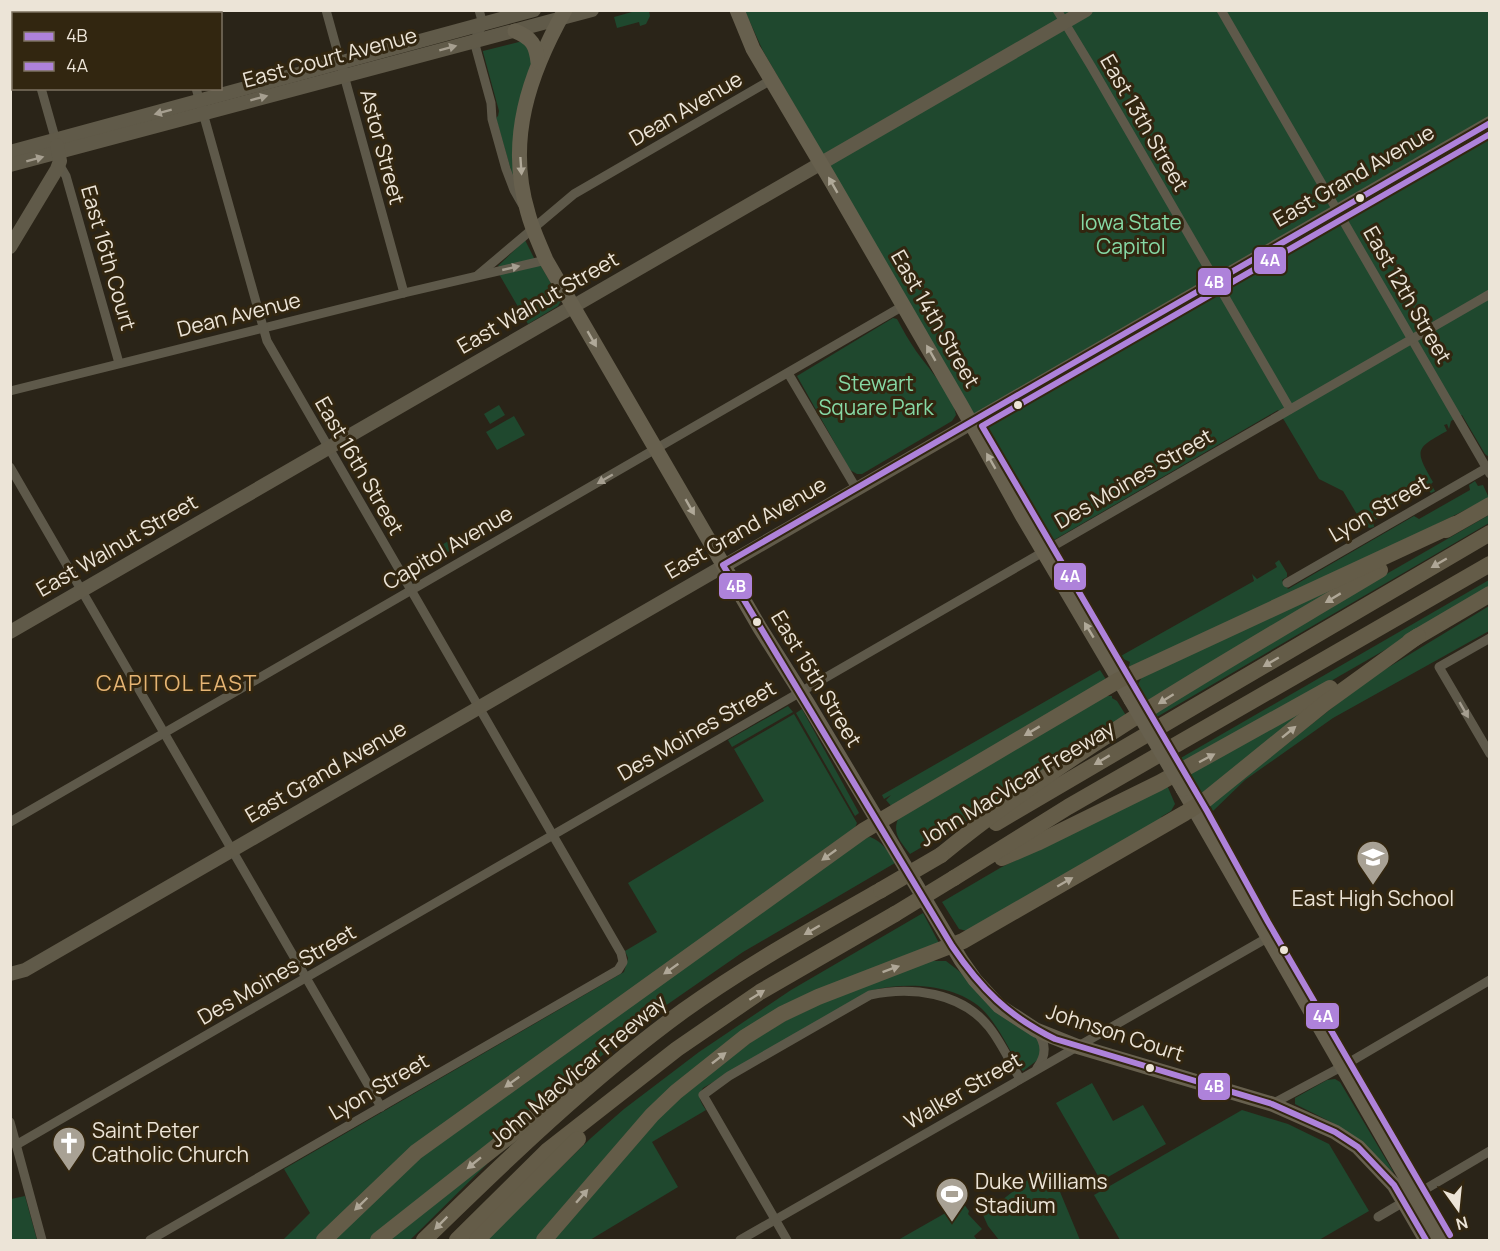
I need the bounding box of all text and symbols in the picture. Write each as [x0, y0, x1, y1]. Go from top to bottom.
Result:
legend [12, 12, 222, 90]
street label: East Court Avenue [240, 20, 420, 94]
text: 4B [66, 23, 88, 47]
one-way arrow [439, 43, 457, 52]
street label: East 13th Street [1094, 49, 1195, 196]
text: 4A [66, 53, 89, 77]
street label: Dean Avenue [624, 64, 747, 152]
street label: Astor Street [354, 86, 412, 207]
one-way arrow [250, 93, 268, 103]
one-way arrow [154, 107, 172, 117]
street label: East Grand Avenue [1268, 118, 1439, 233]
one-way arrow [26, 153, 44, 163]
one-way arrow [516, 157, 525, 176]
one-way arrow [828, 176, 838, 193]
street label: East 16th Court [75, 182, 143, 333]
unlabelled marker [1354, 192, 1366, 204]
park label: Iowa State Capitol [1080, 208, 1182, 260]
street label: East 12th Street [1357, 221, 1459, 368]
street label: East Walnut Street [452, 245, 623, 360]
street label: East 14th Street [885, 245, 987, 392]
line badge: 4A [1253, 246, 1287, 275]
text: 4A [1260, 249, 1280, 271]
one-way arrow [502, 263, 521, 273]
line badge: 4B [1197, 267, 1232, 296]
text: 4B [1204, 271, 1224, 293]
street label: Dean Avenue [174, 285, 303, 343]
one-way arrow [586, 330, 596, 347]
one-way arrow [926, 345, 936, 362]
park label: Stewart Square Park [818, 369, 934, 421]
street label: East 16th Street [309, 391, 411, 540]
unlabelled marker [1012, 399, 1024, 411]
street label: Des Moines Street [1049, 421, 1218, 535]
one-way arrow [986, 452, 996, 469]
street label: Lyon Street [1323, 468, 1434, 548]
street label: East Grand Avenue [660, 470, 831, 585]
one-way arrow [597, 473, 613, 484]
street label: East Walnut Street [31, 488, 202, 603]
street label: Capitol Avenue [378, 499, 517, 596]
one-way arrow [684, 499, 695, 515]
one-way arrow [1430, 558, 1447, 568]
line badge: 4A [1053, 562, 1087, 591]
text: 4A [1060, 565, 1080, 587]
line badge: 4B [718, 572, 753, 600]
text: 4B [726, 575, 746, 597]
one-way arrow [1325, 593, 1341, 604]
street label: East 15th Street [765, 605, 869, 752]
unlabelled marker [751, 616, 763, 628]
one-way arrow [1084, 622, 1095, 638]
one-way arrow [1263, 656, 1279, 667]
district label: CAPITOL EAST [96, 668, 258, 698]
street label: Des Moines Street [612, 673, 781, 787]
one-way arrow [1158, 693, 1174, 704]
one-way arrow [1459, 702, 1469, 719]
street label: East Grand Avenue [240, 714, 411, 829]
street label: John MacVicar Freeway [914, 714, 1119, 853]
one-way arrow [1023, 726, 1040, 736]
one-way arrow [1281, 726, 1297, 739]
one-way arrow [1198, 753, 1216, 763]
one-way arrow [1094, 754, 1110, 765]
school or university icon: East High School [1355, 839, 1391, 886]
one-way arrow [822, 849, 838, 861]
one-way arrow [1057, 877, 1074, 887]
place label: East High School [1292, 884, 1454, 912]
street label: Des Moines Street [192, 917, 361, 1031]
one-way arrow [804, 924, 820, 935]
unlabelled marker [1278, 944, 1290, 956]
one-way arrow [663, 963, 679, 975]
one-way arrow [882, 963, 900, 973]
street label: John MacVicar Freeway [483, 988, 672, 1153]
one-way arrow [748, 989, 765, 1000]
street label: Johnson Court [1043, 997, 1188, 1067]
line badge: 4A [1305, 1002, 1340, 1030]
text: 4A [1313, 1005, 1333, 1027]
street label: Walker Street [899, 1045, 1026, 1135]
street label: Lyon Street [323, 1046, 434, 1126]
one-way arrow [711, 1052, 726, 1064]
unlabelled marker [1144, 1062, 1156, 1074]
line badge: 4B [1197, 1072, 1231, 1101]
text: 4B [1204, 1075, 1224, 1097]
one-way arrow [505, 1076, 521, 1088]
place label: Saint Peter Catholic Church [92, 1116, 249, 1168]
church icon: Saint Peter Catholic Church [51, 1125, 87, 1172]
one-way arrow [467, 1157, 482, 1169]
place label: Duke Williams Stadium [975, 1167, 1108, 1219]
sports icon: Duke Williams Stadium [934, 1176, 970, 1223]
north arrow [1428, 1179, 1488, 1239]
one-way arrow [575, 1189, 588, 1204]
one-way arrow [354, 1197, 368, 1211]
text: N [1453, 1211, 1470, 1236]
one-way arrow [434, 1216, 449, 1230]

